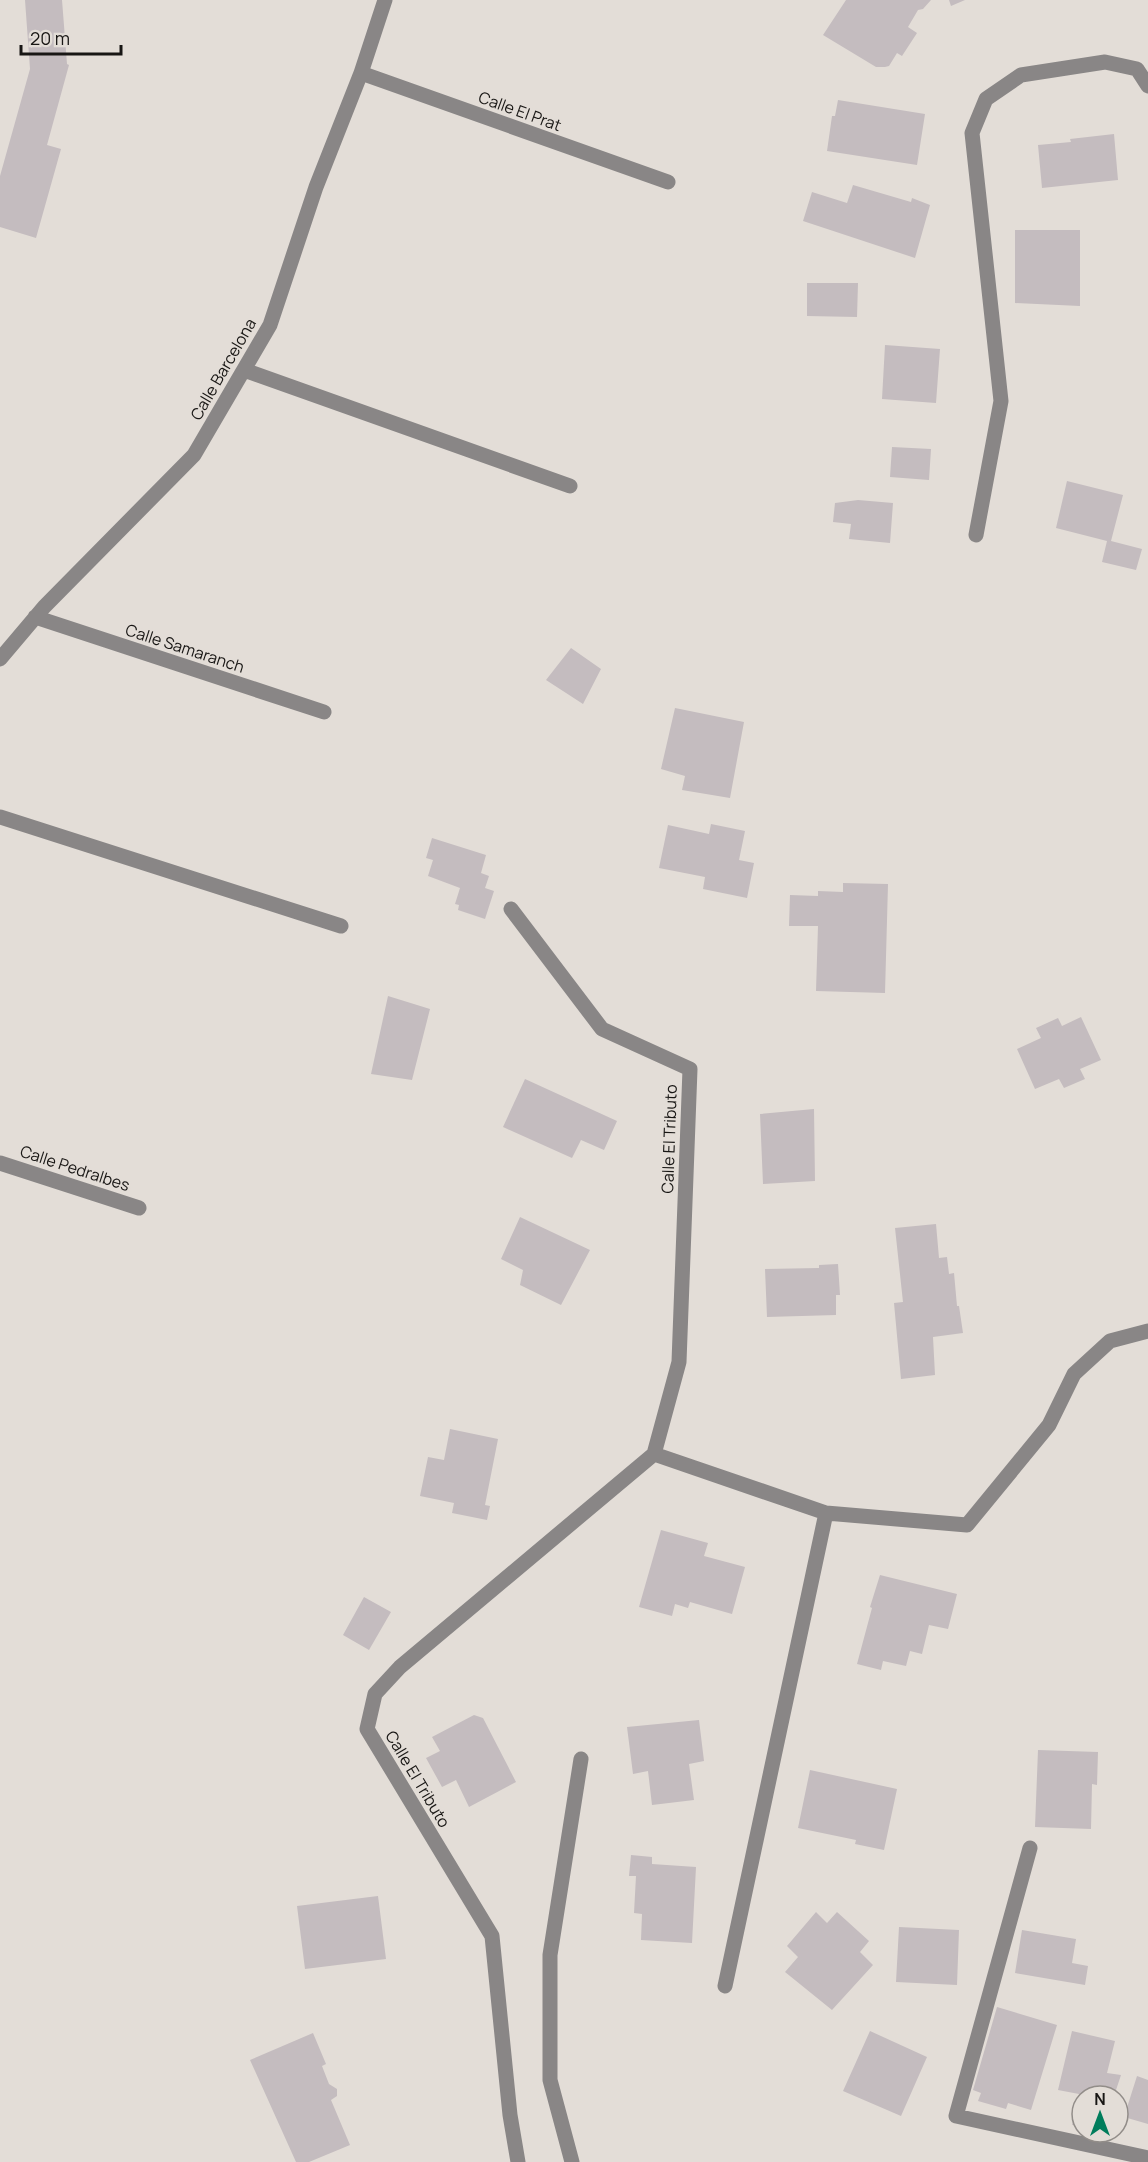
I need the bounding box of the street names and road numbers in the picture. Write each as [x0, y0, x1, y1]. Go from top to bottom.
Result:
street label: Calle El Prat [475, 86, 565, 136]
street label: Calle Barcelona [185, 314, 261, 424]
street label: Calle Samaranch [123, 618, 247, 678]
street label: Calle El Tributo [656, 1084, 682, 1194]
street label: Calle Pedralbes [17, 1140, 133, 1196]
street label: Calle El Tributo [380, 1727, 456, 1831]

